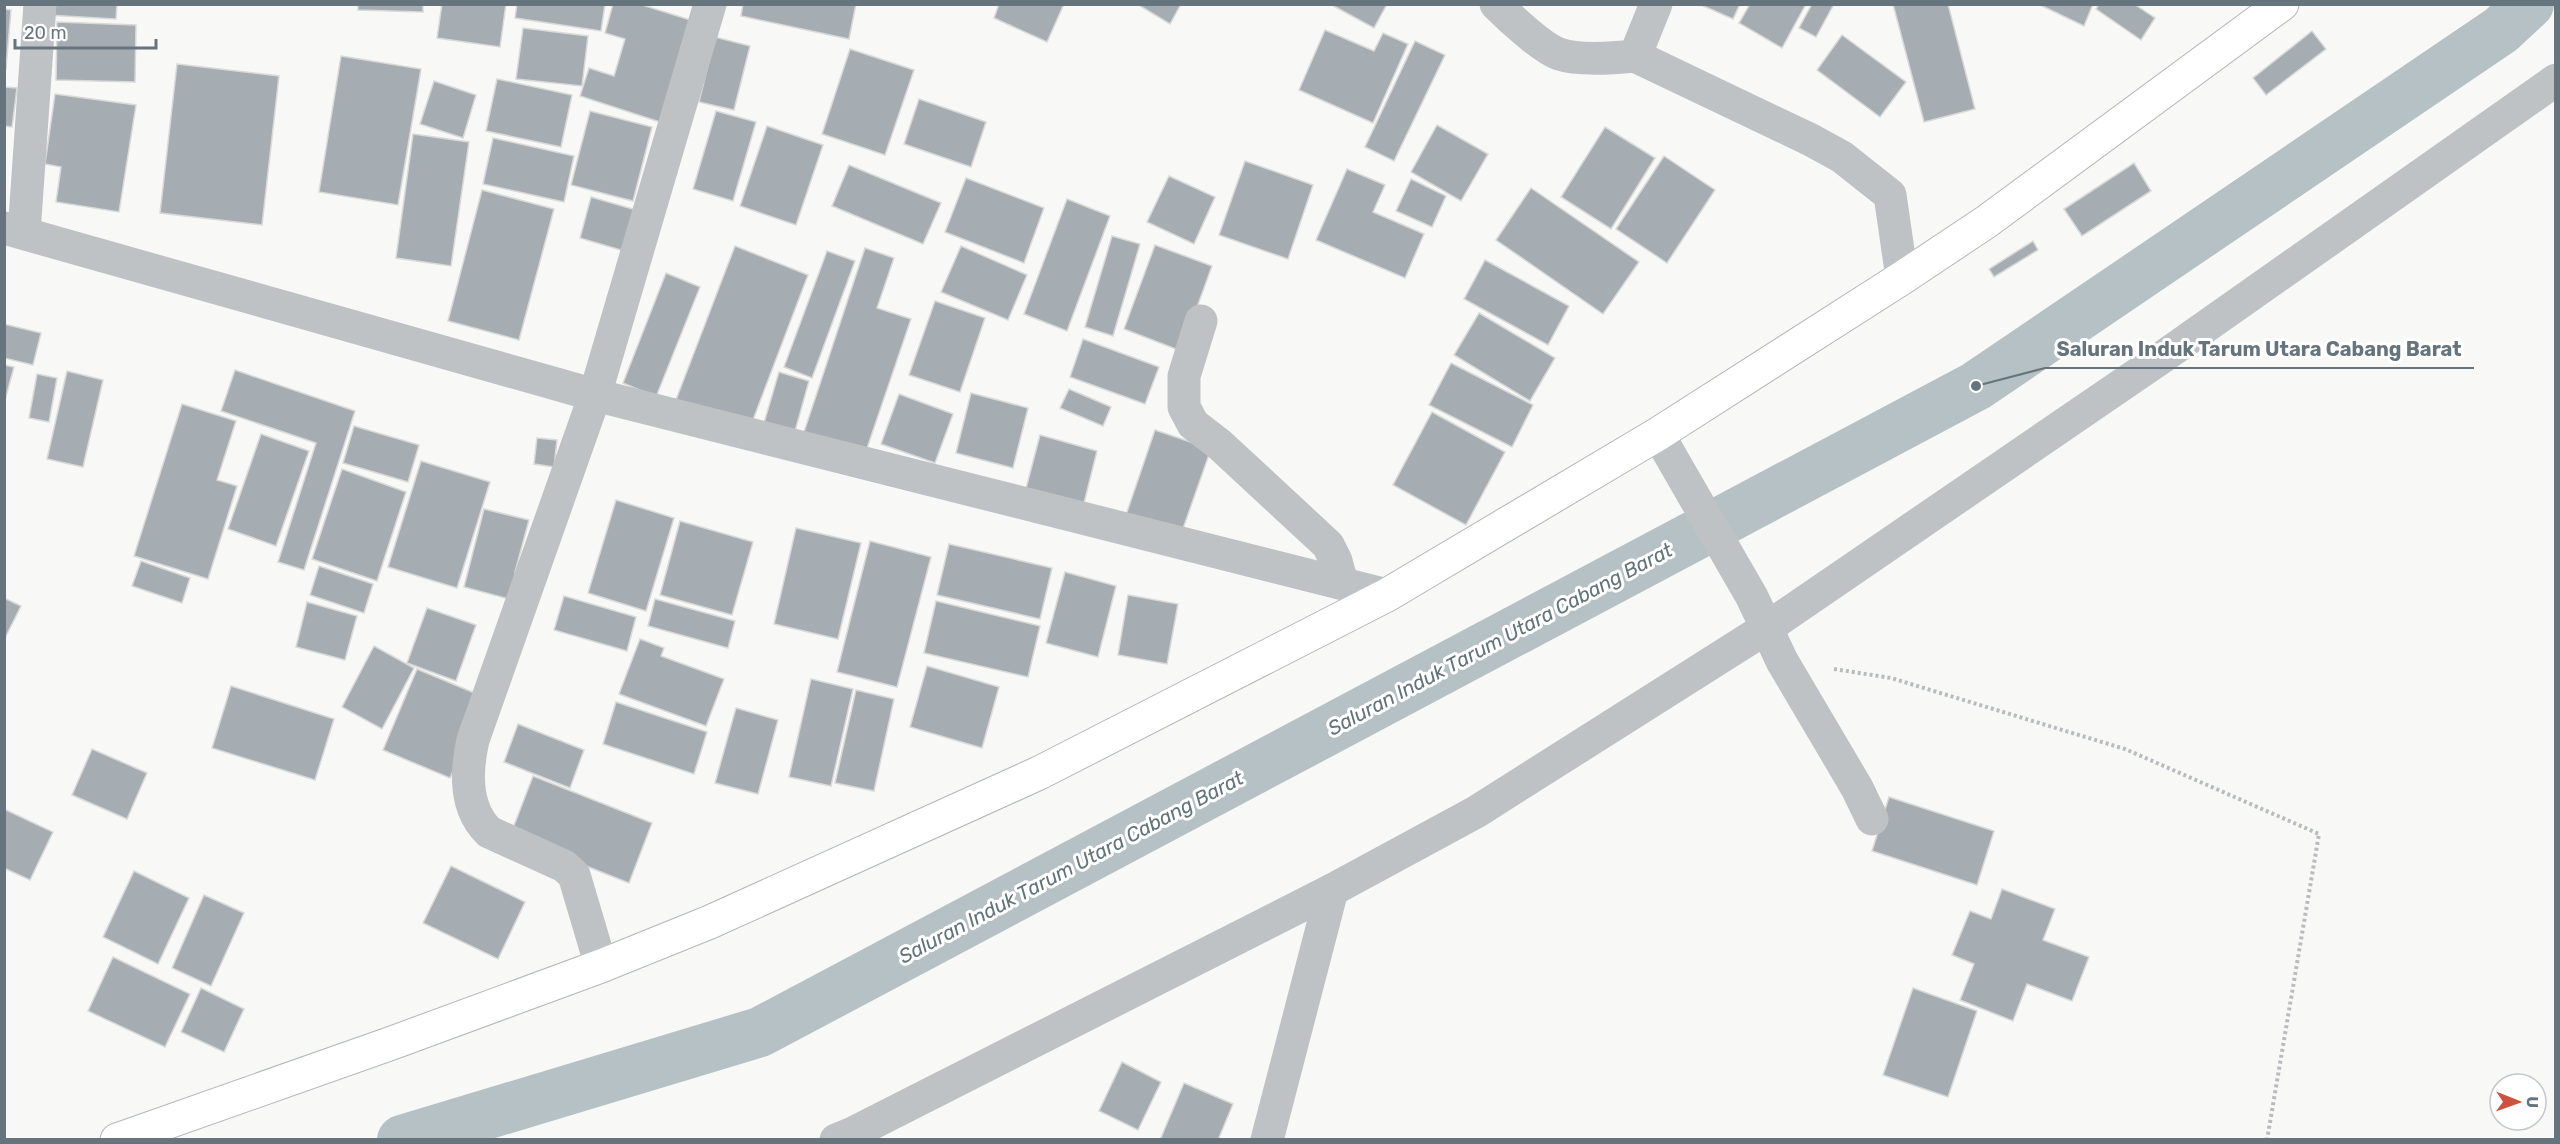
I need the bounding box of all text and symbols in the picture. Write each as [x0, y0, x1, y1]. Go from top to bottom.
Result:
scale bar [15, 12, 156, 50]
text: 20 m [24, 22, 66, 44]
callout: Saluran Induk Tarum Utara Cabang Barat [2045, 330, 2474, 368]
text: Saluran Induk Tarum Utara Cabang Barat [2056, 337, 2462, 361]
water label: Saluran Induk Tarum Utara Cabang Barat [1324, 537, 1677, 740]
water label: Saluran Induk Tarum Utara Cabang Barat [895, 765, 1248, 968]
north arrow [2488, 1072, 2548, 1132]
text: U [2523, 1096, 2542, 1108]

